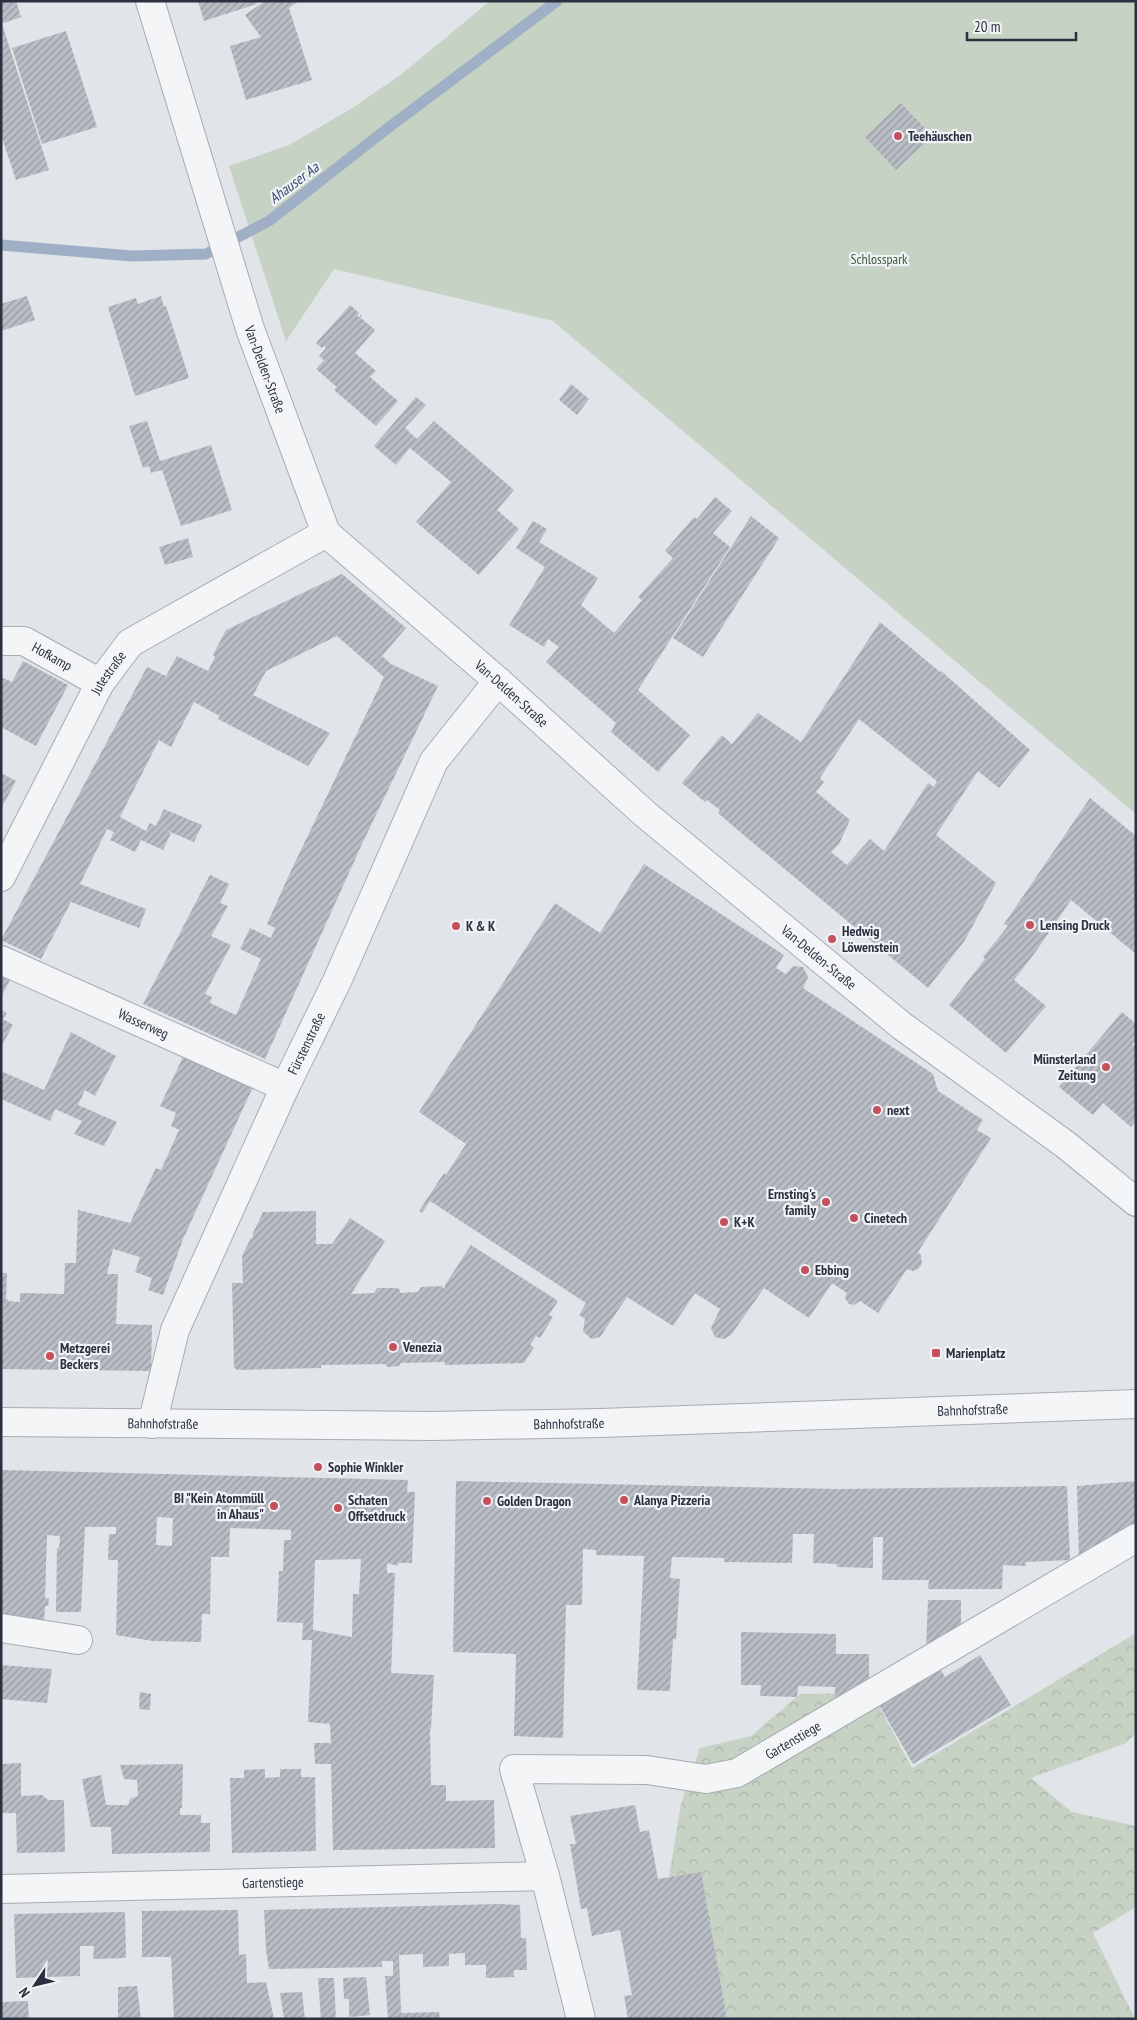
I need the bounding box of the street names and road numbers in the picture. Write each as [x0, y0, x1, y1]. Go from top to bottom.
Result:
street label: Van-Delden-Straße [240, 323, 290, 416]
street label: Hofkamp [29, 638, 75, 675]
street label: Jutestraße [86, 647, 130, 698]
street label: Van-Delden-Straße [470, 656, 552, 731]
street label: Van-Delden-Straße [777, 920, 860, 994]
street label: Wasserweg [115, 1005, 172, 1043]
street label: Fürstenstraße [284, 1009, 329, 1077]
street label: Bahnhofstraße [937, 1400, 1009, 1420]
street label: Bahnhofstraße [127, 1414, 199, 1433]
street label: Bahnhofstraße [533, 1414, 605, 1433]
street label: Gartenstiege [762, 1717, 824, 1763]
street label: Gartenstiege [242, 1873, 304, 1892]

